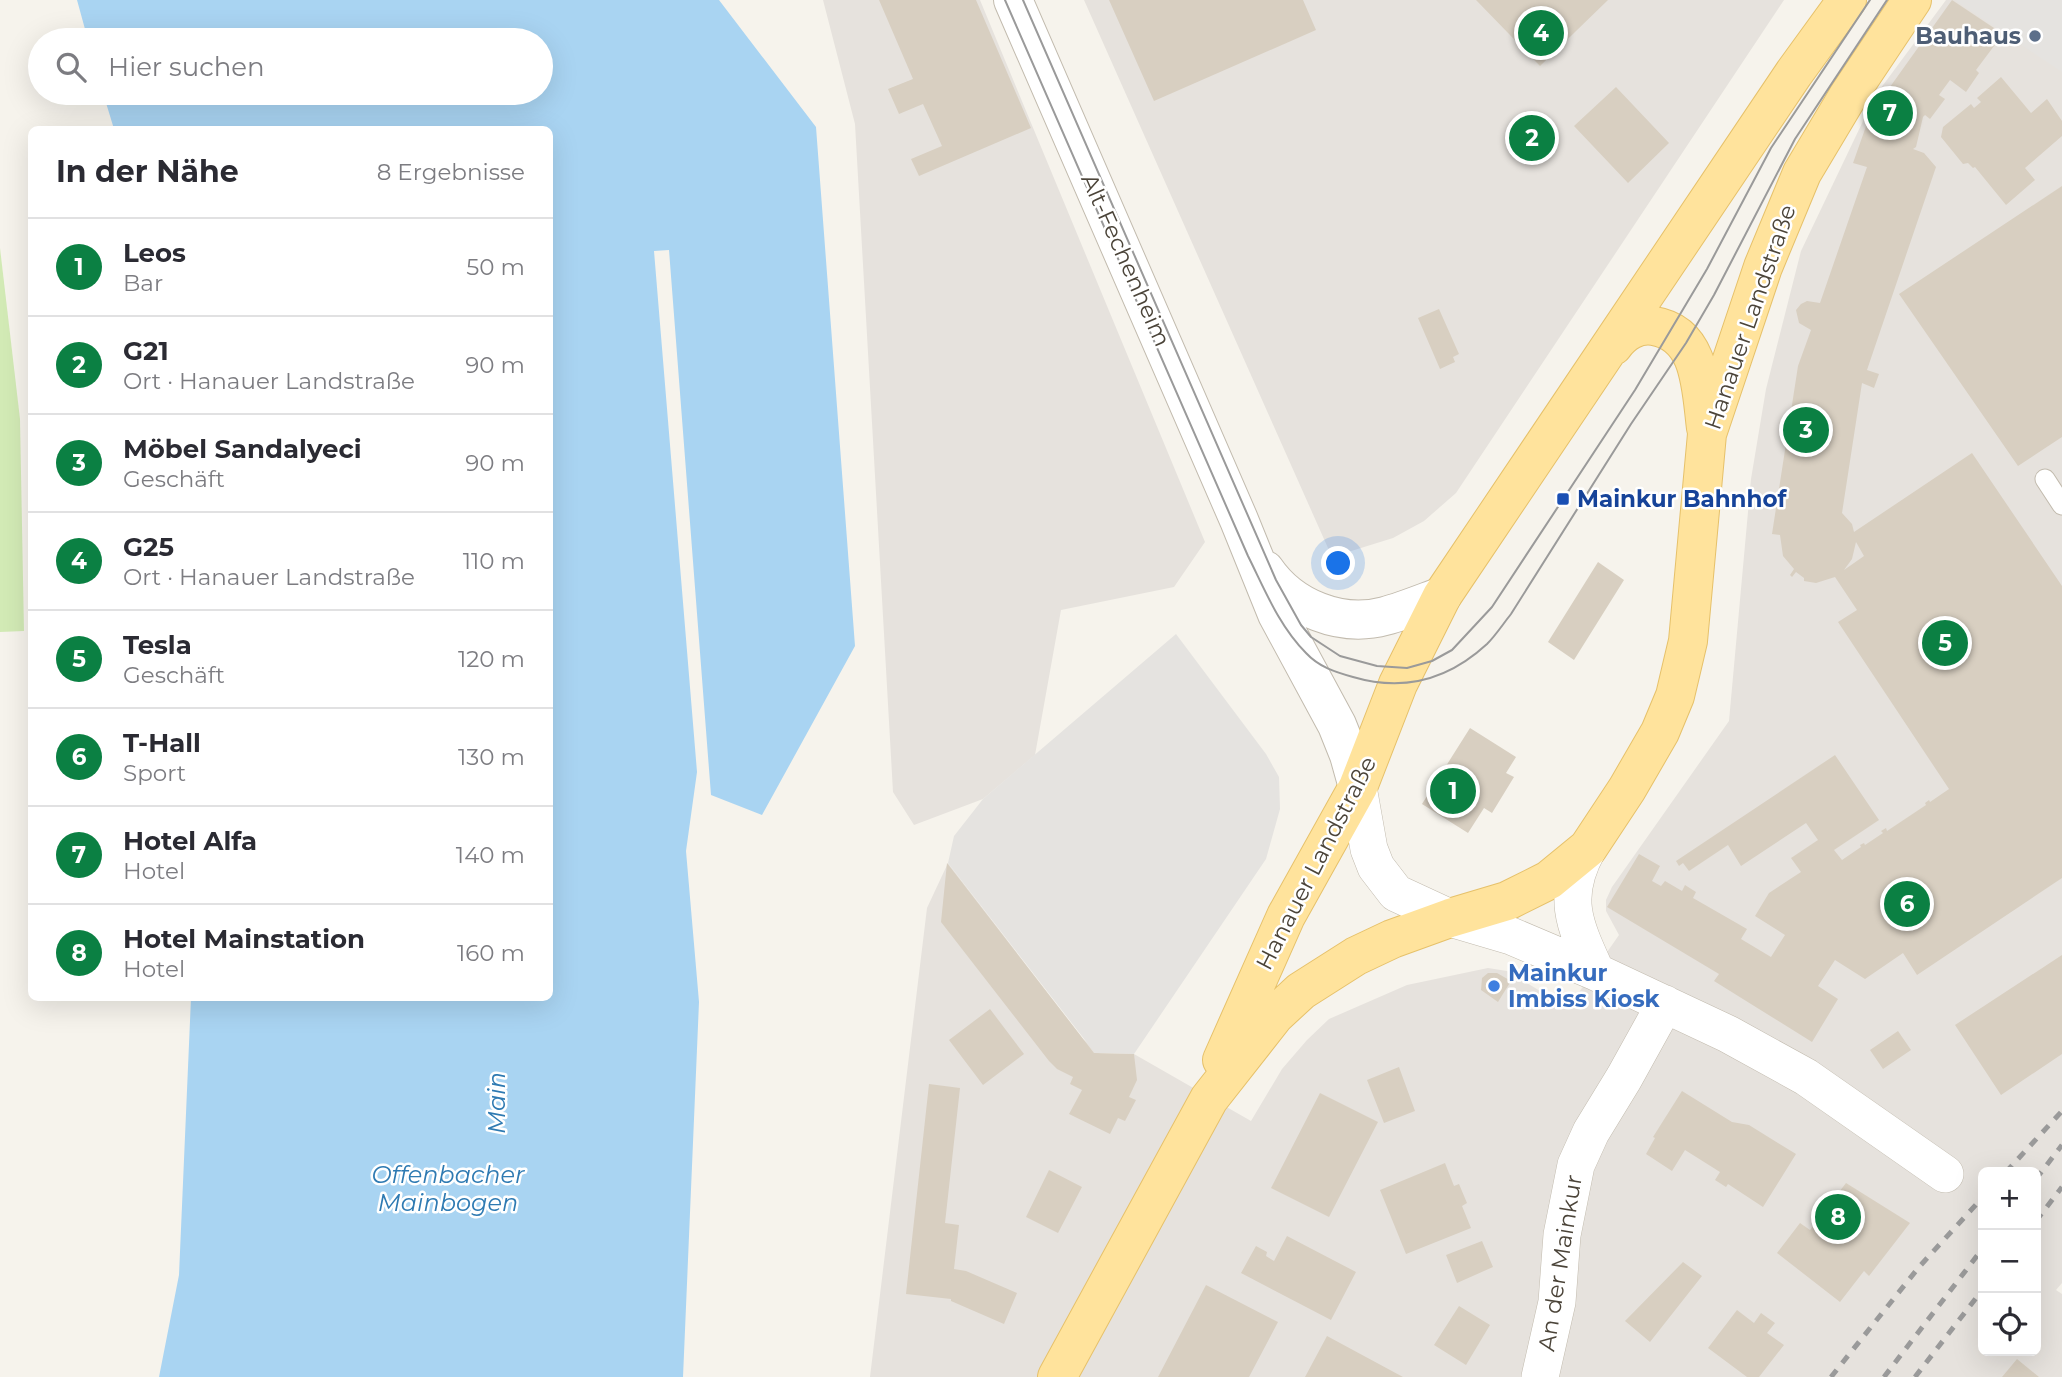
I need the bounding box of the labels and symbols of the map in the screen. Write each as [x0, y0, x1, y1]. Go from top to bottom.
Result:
pin: 4 [1518, 7, 1564, 59]
place label: Bauhaus [1915, 22, 2021, 50]
marker: Bauhaus [2027, 28, 2043, 44]
pin: 7 [1867, 87, 1913, 139]
pin: 2 [1509, 112, 1555, 164]
street label: Alt-Fechenheim [1075, 169, 1177, 351]
street label: Hanauer Landstraße [1698, 201, 1802, 433]
pin: 3 [1783, 404, 1829, 456]
place label: Mainkur Bahnhof [1577, 485, 1788, 513]
marker: Mainkur Bahnhof [1555, 491, 1571, 507]
your location [1321, 546, 1355, 580]
pin: 5 [1922, 617, 1968, 669]
street label: Hanauer Landstraße [1250, 752, 1382, 974]
pin: 1 [1430, 765, 1476, 817]
pin: 6 [1884, 878, 1930, 930]
place label: Mainkur Imbiss Kiosk [1508, 959, 1661, 1013]
marker: Mainkur Imbiss Kiosk [1486, 978, 1502, 994]
water label: Main [482, 1072, 511, 1134]
water label: Offenbacher Mainbogen [371, 1160, 526, 1217]
street label: An der Mainkur [1532, 1173, 1588, 1353]
pin: 8 [1815, 1191, 1861, 1243]

